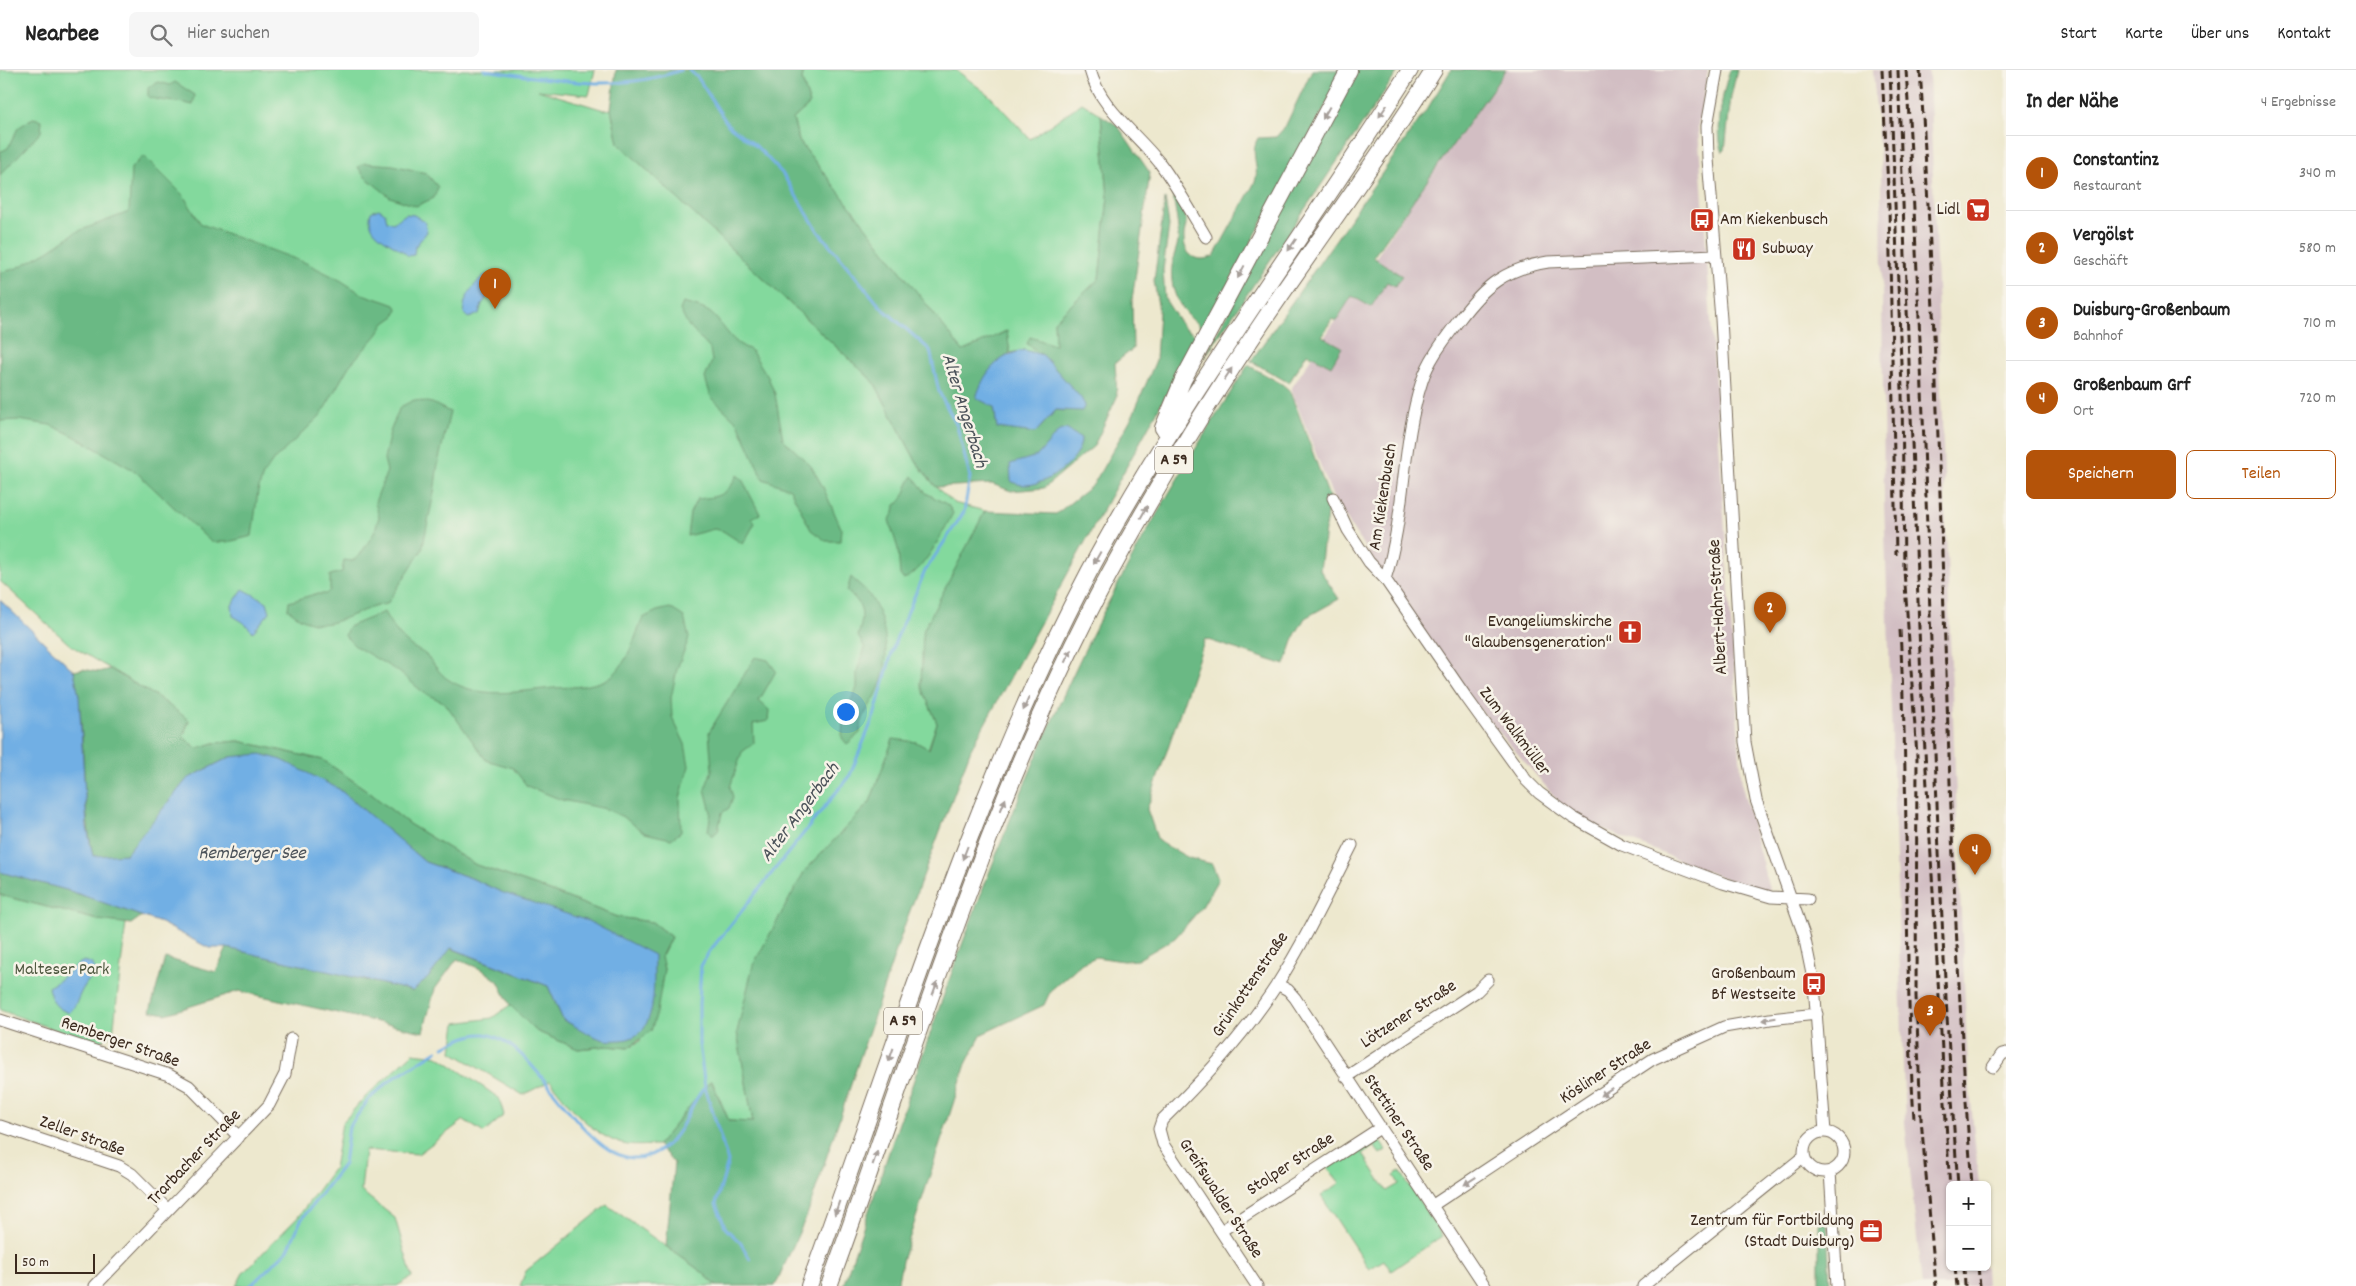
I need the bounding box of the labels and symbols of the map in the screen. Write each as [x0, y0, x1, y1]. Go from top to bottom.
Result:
one-way arrow [1378, 104, 1388, 117]
one-way arrow [1322, 105, 1330, 120]
supermarket icon: Lidl [1965, 197, 1991, 223]
place label: Lidl [1937, 198, 1961, 223]
bus stop icon: Am Kiekenbusch [1689, 207, 1715, 233]
place label: Am Kiekenbusch [1720, 208, 1828, 233]
restaurant icon: Subway [1731, 236, 1757, 262]
place label: Subway [1762, 237, 1814, 262]
one-way arrow [1287, 239, 1297, 252]
one-way arrow [1237, 264, 1245, 279]
pin: 1 [479, 268, 511, 309]
water label: Alter Angerbach [933, 351, 994, 473]
one-way arrow [1224, 367, 1233, 380]
street label: Am Kiekenbusch [1363, 442, 1405, 552]
road number: A 59 [1155, 446, 1193, 474]
one-way arrow [1139, 506, 1148, 519]
street label: Albert-Hahn-Straße [1703, 538, 1735, 675]
one-way arrow [1093, 551, 1101, 565]
pin: 2 [1754, 592, 1786, 633]
place label: Evangeliumskirche "Glaubensgeneration" [1465, 610, 1612, 656]
church icon: Evangeliumskirche "Glaubensgeneration" [1617, 619, 1643, 645]
one-way arrow [1064, 649, 1072, 663]
street label: Zum Walkmüller [1472, 682, 1556, 782]
one-way arrow [1021, 697, 1029, 711]
your location [833, 699, 859, 725]
water label: Alter Angerbach [755, 757, 848, 868]
one-way arrow [999, 797, 1007, 812]
pin: 4 [1959, 834, 1991, 875]
water label: Remberger See [198, 841, 307, 868]
one-way arrow [961, 846, 969, 861]
street label: Grünkottenstraße [1206, 927, 1296, 1043]
park label: Malteser Park [15, 958, 109, 983]
place label: Großenbaum Bf Westseite [1711, 962, 1796, 1008]
bus stop icon: Großenbaum Bf Westseite [1801, 971, 1827, 997]
street label: Lötzener Straße [1356, 975, 1462, 1055]
one-way arrow [931, 980, 939, 995]
pin: 3 [1914, 995, 1946, 1036]
road number: A 59 [884, 1008, 922, 1034]
street label: Remberger Straße [57, 1011, 183, 1075]
one-way arrow [1760, 1016, 1776, 1024]
street label: Kösliner Straße [1555, 1033, 1657, 1111]
one-way arrow [887, 1048, 895, 1063]
street label: Stettiner Straße [1356, 1069, 1440, 1177]
one-way arrow [1599, 1087, 1613, 1096]
street label: Trarbacher Straße [142, 1104, 248, 1212]
street label: Zeller Straße [36, 1110, 128, 1164]
street label: Stolper Straße [1242, 1127, 1340, 1203]
street label: Greifswalder Straße [1172, 1134, 1268, 1264]
one-way arrow [872, 1150, 879, 1165]
one-way arrow [1464, 1176, 1477, 1185]
one-way arrow [833, 1201, 841, 1216]
place label: Zentrum für Fortbildung (Stadt Duisburg) [1690, 1209, 1854, 1255]
office icon: Zentrum für Fortbildung (Stadt Duisburg) [1858, 1218, 1884, 1244]
scale bar [15, 1251, 95, 1274]

